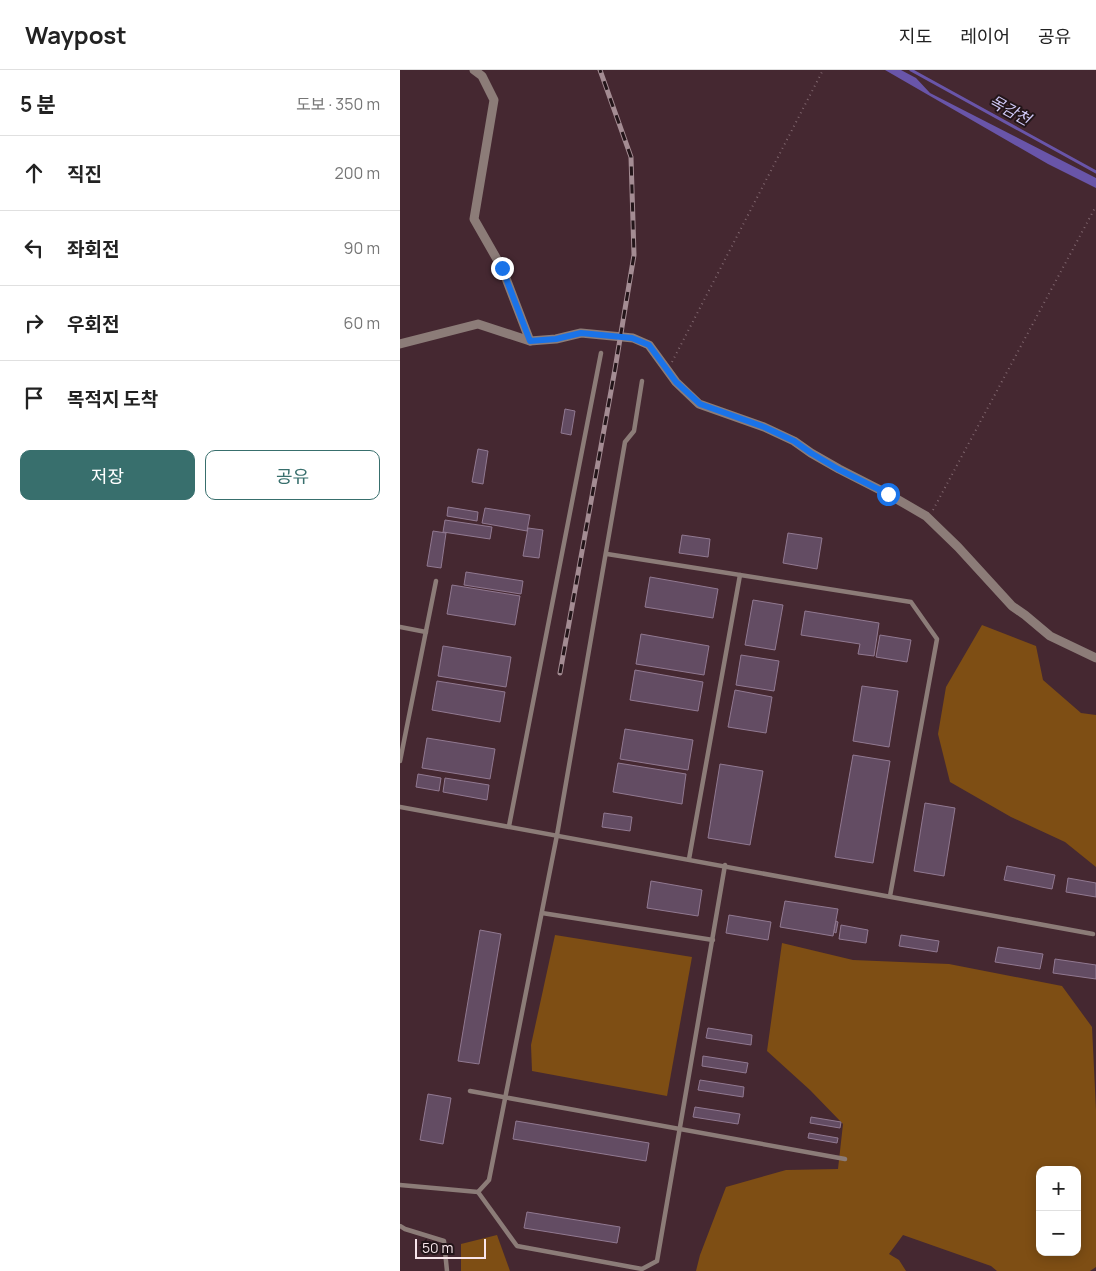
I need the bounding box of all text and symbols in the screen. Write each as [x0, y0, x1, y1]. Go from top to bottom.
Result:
text: Waypost [25, 18, 127, 51]
text: 지도 [899, 24, 932, 48]
text: 레이어 [960, 24, 1010, 48]
text: 공유 [1038, 24, 1071, 48]
text: 5 분 [20, 90, 56, 118]
water label: 목감천 [985, 90, 1037, 131]
text: 도보 · 350 m [296, 93, 380, 115]
icon: ahead [20, 159, 48, 187]
text: 직진 [67, 161, 102, 187]
text: 200 m [335, 162, 380, 184]
icon: left [20, 234, 48, 262]
text: 좌회전 [67, 236, 119, 262]
text: 90 m [344, 237, 380, 259]
route end [491, 257, 514, 280]
icon: right [20, 309, 48, 337]
text: 우회전 [67, 311, 119, 337]
text: 60 m [344, 312, 380, 334]
icon: arrive [20, 384, 48, 412]
text: 목적지 도착 [67, 386, 158, 412]
button: 저장 [20, 450, 195, 500]
button: 공유 [205, 450, 380, 500]
route start [877, 483, 900, 506]
map controls [1036, 1166, 1081, 1256]
button: + [1036, 1166, 1081, 1211]
button: − [1036, 1211, 1081, 1256]
scale bar [415, 1236, 486, 1259]
text: 50 m [422, 1238, 453, 1257]

